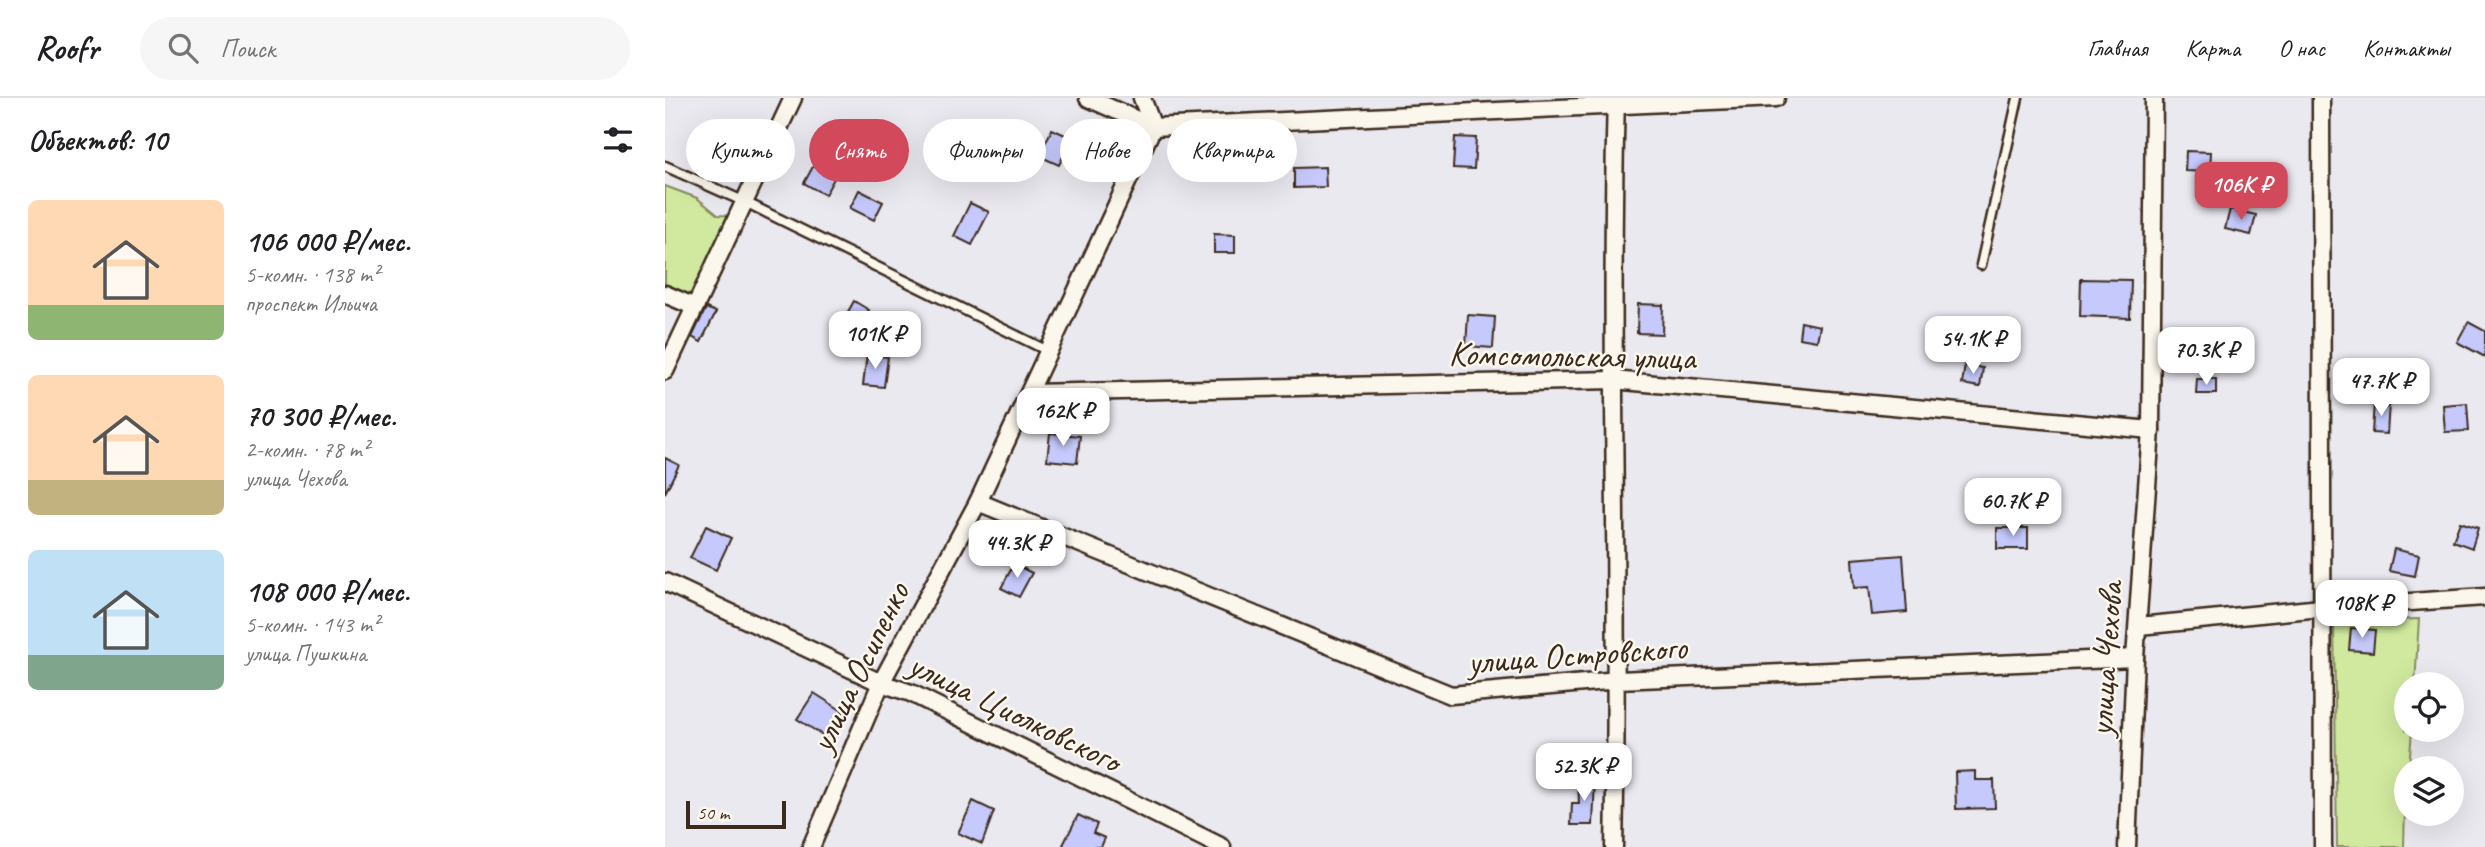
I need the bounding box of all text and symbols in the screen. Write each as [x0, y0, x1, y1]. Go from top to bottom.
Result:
search box [140, 17, 630, 80]
text: Roofr [35, 27, 98, 69]
icon: search [164, 29, 202, 67]
text: Поиск [220, 32, 275, 65]
text: Главная [2087, 33, 2148, 63]
text: Карта [2186, 33, 2240, 63]
text: О нас [2278, 33, 2325, 63]
text: Контакты [2363, 33, 2450, 63]
chip: Купить [686, 119, 795, 182]
chip: Снять [809, 119, 909, 182]
chip: Фильтры [923, 119, 1046, 182]
chip: Новое [1060, 119, 1153, 182]
chip: Квартира [1167, 119, 1297, 182]
text: Объектов: 10 [28, 121, 167, 159]
icon: filters [599, 121, 637, 159]
pin: 106K ₽ [2184, 162, 2298, 222]
text: 106K ₽ [2211, 170, 2271, 199]
text: 106 000 ₽/мес. [245, 222, 410, 260]
icon: home [84, 228, 168, 312]
text: 5-комн. · 138 m² [245, 260, 379, 289]
text: проспект Ильича [245, 289, 377, 318]
pin: 101K ₽ [818, 312, 932, 371]
pin: 54.1K ₽ [1908, 316, 2038, 376]
text: 101K ₽ [845, 319, 905, 348]
text: 54.1K ₽ [1941, 324, 2005, 353]
pin: 70.3K ₽ [2141, 328, 2271, 387]
street label: Комсомольская улица [1448, 331, 1698, 380]
text: 70.3K ₽ [2174, 335, 2238, 364]
pin: 47.7K ₽ [2316, 358, 2446, 418]
text: 47.7K ₽ [2349, 366, 2413, 395]
pin: 162K ₽ [1006, 388, 1120, 448]
text: 162K ₽ [1033, 396, 1093, 425]
text: 70 300 ₽/мес. [245, 397, 396, 435]
icon: home [84, 403, 168, 487]
text: 2-комн. · 78 m² [245, 435, 369, 464]
text: улица Чехова [245, 464, 347, 493]
pin: 60.7K ₽ [1948, 478, 2078, 538]
text: 60.7K ₽ [1980, 486, 2046, 515]
pin: 44.3K ₽ [952, 520, 1082, 580]
text: 44.3K ₽ [985, 528, 1049, 557]
text: 108 000 ₽/мес. [245, 572, 410, 610]
street label: улица Осипенко [798, 574, 921, 761]
icon: home [84, 578, 168, 662]
street label: улица Чехова [2078, 578, 2134, 740]
pin: 108K ₽ [2305, 580, 2419, 640]
text: 108K ₽ [2332, 588, 2392, 617]
text: 5-комн. · 143 m² [245, 610, 379, 639]
street label: улица Островского [1464, 624, 1690, 685]
text: улица Пушкина [245, 639, 366, 668]
street label: улица Циолковского [900, 641, 1131, 785]
map controls [2394, 672, 2464, 826]
button: locate [2394, 672, 2464, 742]
pin: 52.3K ₽ [1519, 744, 1649, 803]
text: 52.3K ₽ [1552, 751, 1616, 780]
button: layers [2394, 756, 2464, 826]
scale bar [686, 798, 786, 830]
text: 50 m [697, 801, 729, 825]

